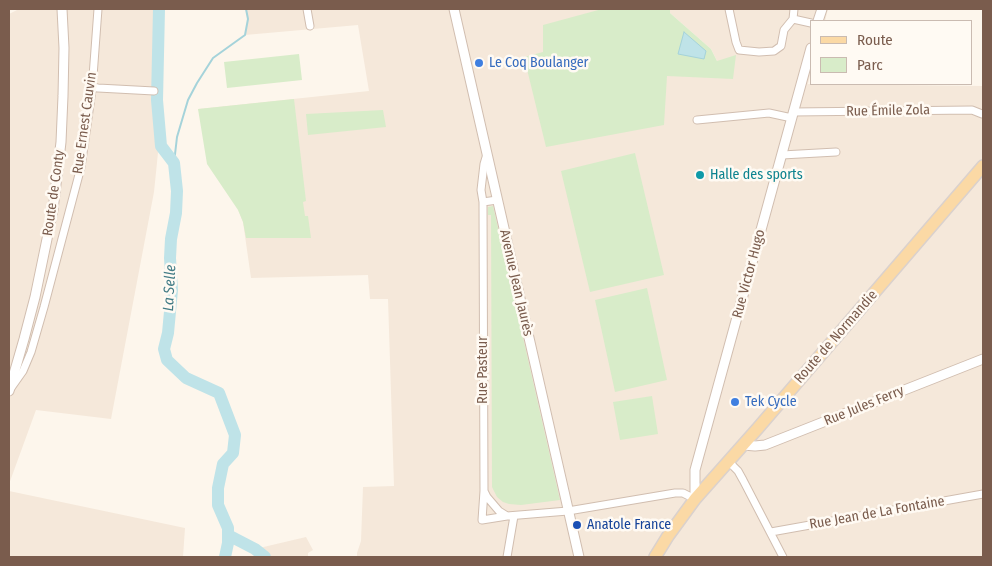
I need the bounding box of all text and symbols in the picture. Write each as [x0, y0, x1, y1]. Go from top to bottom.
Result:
legend [810, 20, 972, 85]
text: Route [857, 31, 893, 49]
place label: Le Coq Boulanger [489, 55, 588, 71]
text: Parc [857, 56, 883, 74]
marker: Le Coq Boulanger [473, 57, 485, 69]
street label: Rue Ernest Cauvin [70, 71, 100, 175]
street label: Rue Émile Zola [846, 102, 930, 120]
street label: Route de Conty [40, 149, 68, 237]
place label: Halle des sports [710, 167, 803, 183]
marker: Halle des sports [694, 169, 706, 181]
street label: Avenue Jean Jaurès [496, 228, 536, 338]
street label: Rue Victor Hugo [729, 228, 769, 320]
water label: La Selle [160, 264, 180, 312]
street label: Route de Normandie [791, 287, 881, 387]
street label: Rue Pasteur [475, 336, 491, 404]
street label: Rue Jules Ferry [822, 382, 906, 430]
place label: Tek Cycle [745, 394, 797, 410]
marker: Tek Cycle [729, 396, 741, 408]
street label: Rue Jean de La Fontaine [808, 493, 946, 533]
place label: Anatole France [587, 517, 671, 533]
marker: Anatole France [571, 519, 583, 531]

